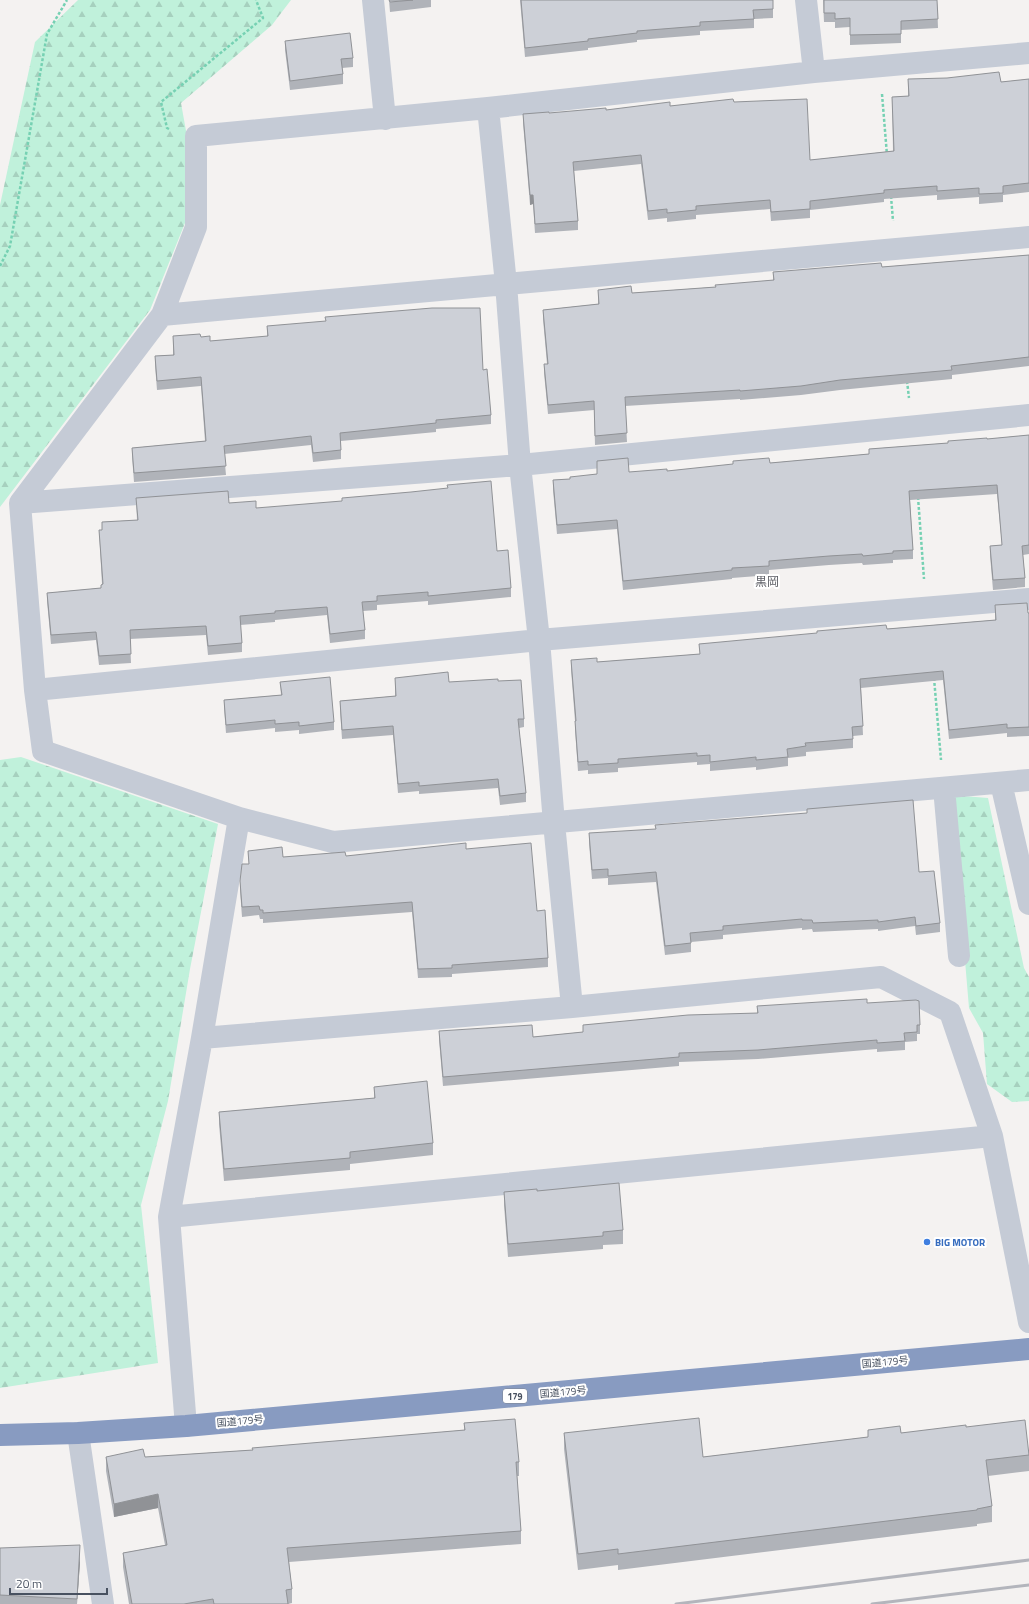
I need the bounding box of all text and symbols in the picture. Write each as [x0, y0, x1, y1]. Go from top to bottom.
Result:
district label: 黒岡 [755, 572, 779, 591]
place label: BIG MOTOR [935, 1235, 985, 1250]
marker: BIG MOTOR [922, 1237, 932, 1247]
street label: 国道179号 [861, 1352, 909, 1372]
street label: 国道179号 [539, 1382, 587, 1402]
road number: 179 [503, 1389, 527, 1403]
street label: 国道179号 [216, 1411, 264, 1431]
scale bar [10, 1570, 107, 1596]
text: 20 m [16, 1574, 42, 1593]

